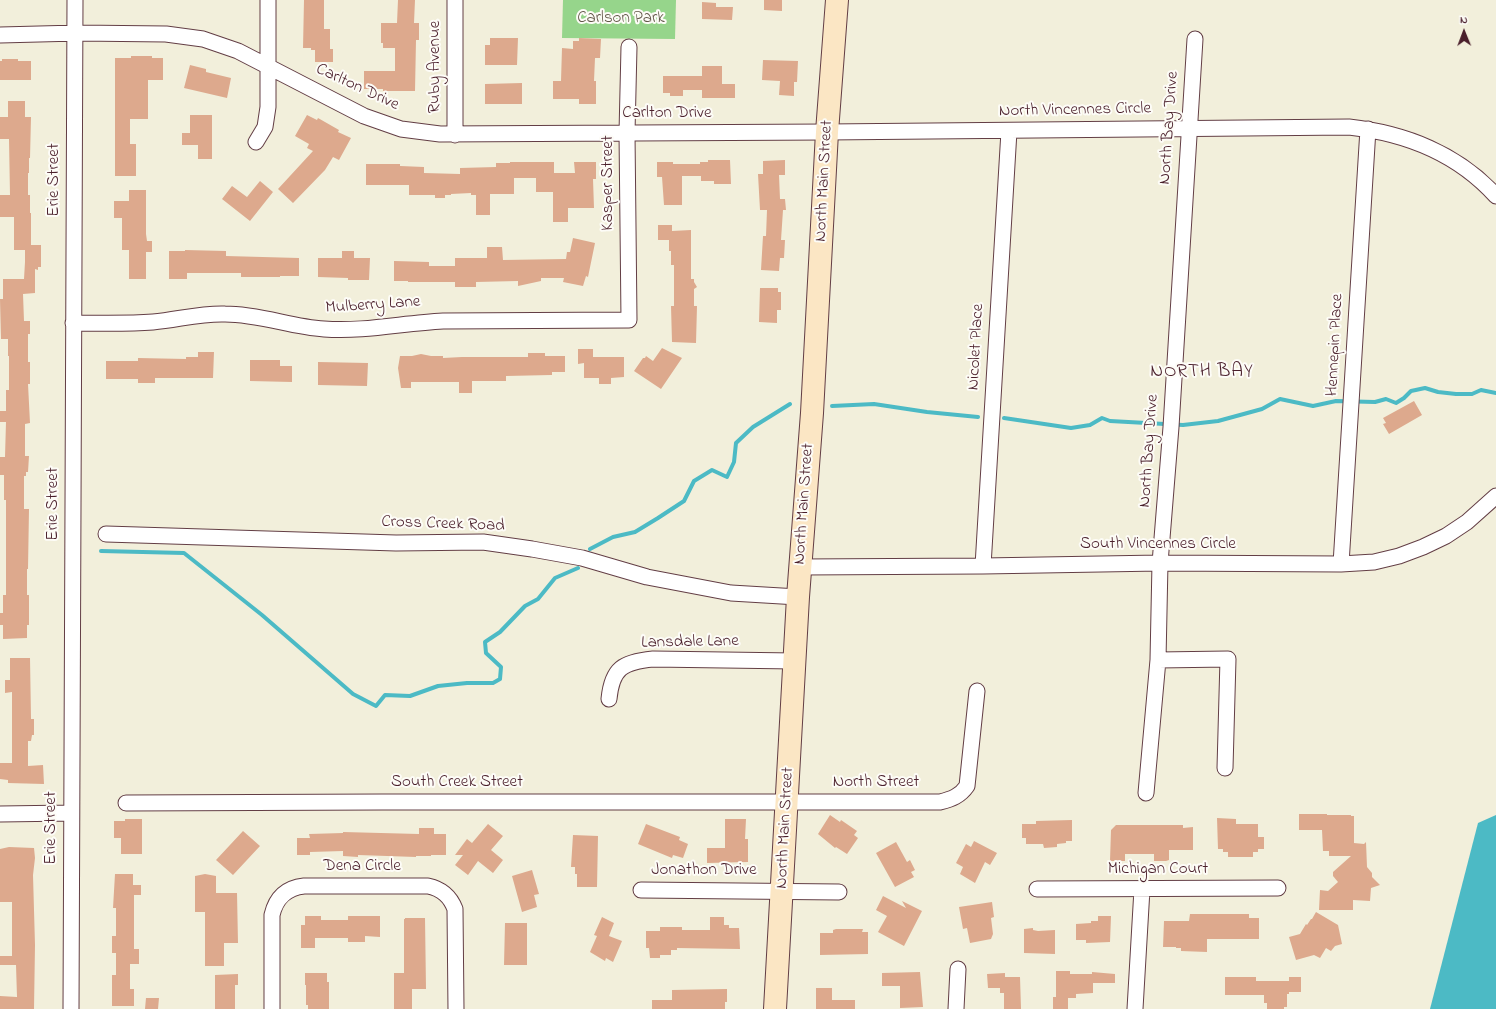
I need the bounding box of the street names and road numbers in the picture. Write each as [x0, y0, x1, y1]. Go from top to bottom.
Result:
street label: Ruby Avenue [426, 21, 446, 113]
street label: Carlton Drive [312, 60, 402, 116]
street label: North Bay Drive [1156, 71, 1184, 185]
street label: North Vincennes Circle [999, 99, 1151, 123]
street label: Carlton Drive [622, 104, 712, 124]
street label: North Main Street [812, 120, 838, 242]
street label: Kasper Street [599, 135, 619, 231]
street label: Erie Street [45, 143, 65, 217]
street label: Mulberry Lane [325, 293, 421, 319]
street label: Hennepin Place [1323, 293, 1349, 397]
street label: Nicolet Place [965, 303, 989, 391]
street label: North Bay Drive [1136, 394, 1164, 508]
street label: North Main Street [791, 443, 819, 565]
street label: Erie Street [44, 467, 64, 541]
street label: Cross Creek Road [381, 513, 505, 537]
street label: South Vincennes Circle [1080, 535, 1236, 555]
street label: Lansdale Lane [641, 632, 739, 654]
street label: North Main Street [773, 767, 799, 889]
street label: South Creek Street [391, 773, 523, 793]
street label: North Street [833, 773, 919, 793]
street label: Erie Street [42, 791, 62, 865]
street label: Dena Circle [323, 857, 401, 877]
street label: Michigan Court [1108, 860, 1208, 880]
street label: Jonathon Drive [651, 861, 757, 881]

